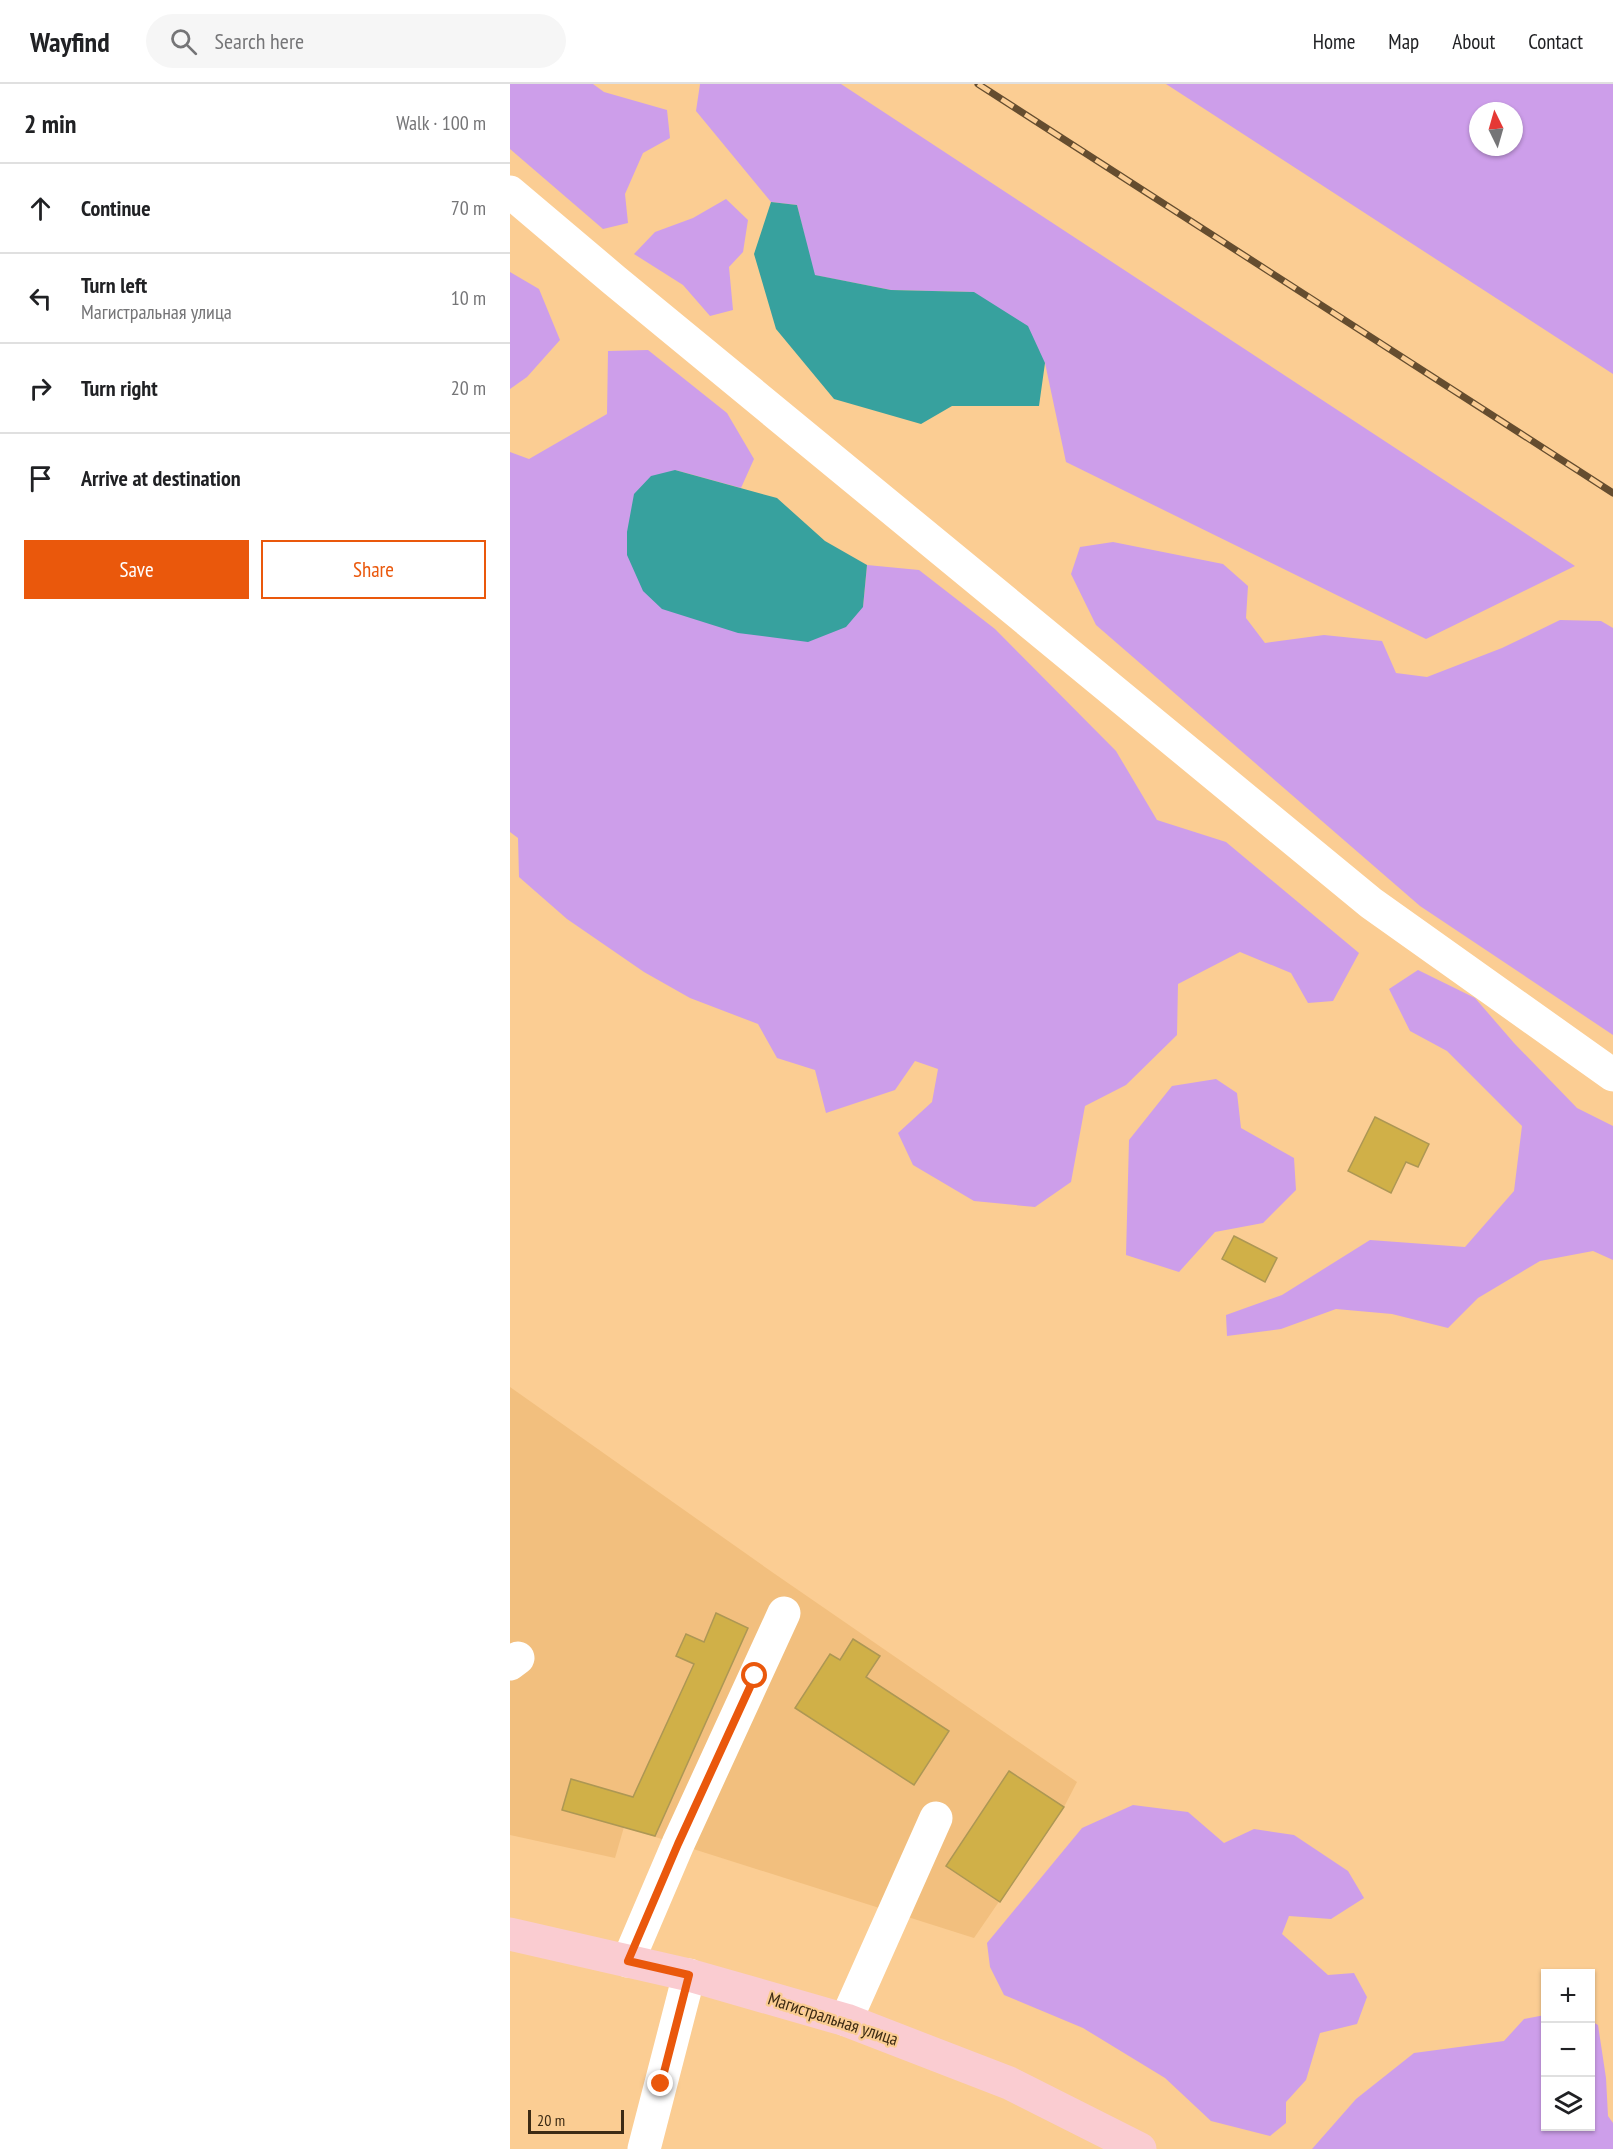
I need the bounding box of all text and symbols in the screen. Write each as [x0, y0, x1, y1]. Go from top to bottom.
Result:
search box [146, 14, 566, 68]
text: Wayfind [30, 23, 110, 60]
icon: search [167, 25, 200, 58]
text: Search here [215, 27, 304, 55]
text: Home [1313, 28, 1355, 55]
text: Map [1388, 28, 1419, 55]
text: About [1452, 28, 1495, 55]
text: Contact [1528, 28, 1583, 55]
north arrow [1469, 102, 1523, 156]
text: 2 min [24, 107, 77, 140]
text: Walk · 100 m [396, 110, 486, 136]
icon: ahead [24, 192, 57, 225]
text: Continue [81, 194, 151, 222]
text: 70 m [451, 195, 486, 221]
text: Turn left [81, 271, 147, 299]
icon: left [24, 282, 57, 315]
text: 10 m [451, 285, 486, 311]
text: Магистральная улица [81, 299, 232, 325]
icon: right [24, 372, 57, 405]
text: Turn right [81, 374, 158, 402]
text: 20 m [451, 375, 486, 401]
icon: arrive [24, 462, 57, 495]
text: Arrive at destination [81, 464, 241, 492]
button: Save [24, 540, 249, 599]
button: Share [261, 540, 486, 599]
route start [741, 1662, 767, 1688]
map controls [1541, 1969, 1595, 2131]
button: + [1541, 1969, 1595, 2023]
street label: Магистральная улица [765, 1987, 901, 2050]
button: − [1541, 2023, 1595, 2077]
route end [647, 2070, 673, 2096]
button: layers [1541, 2077, 1595, 2131]
scale bar [528, 2107, 624, 2134]
text: 20 m [537, 2110, 565, 2130]

